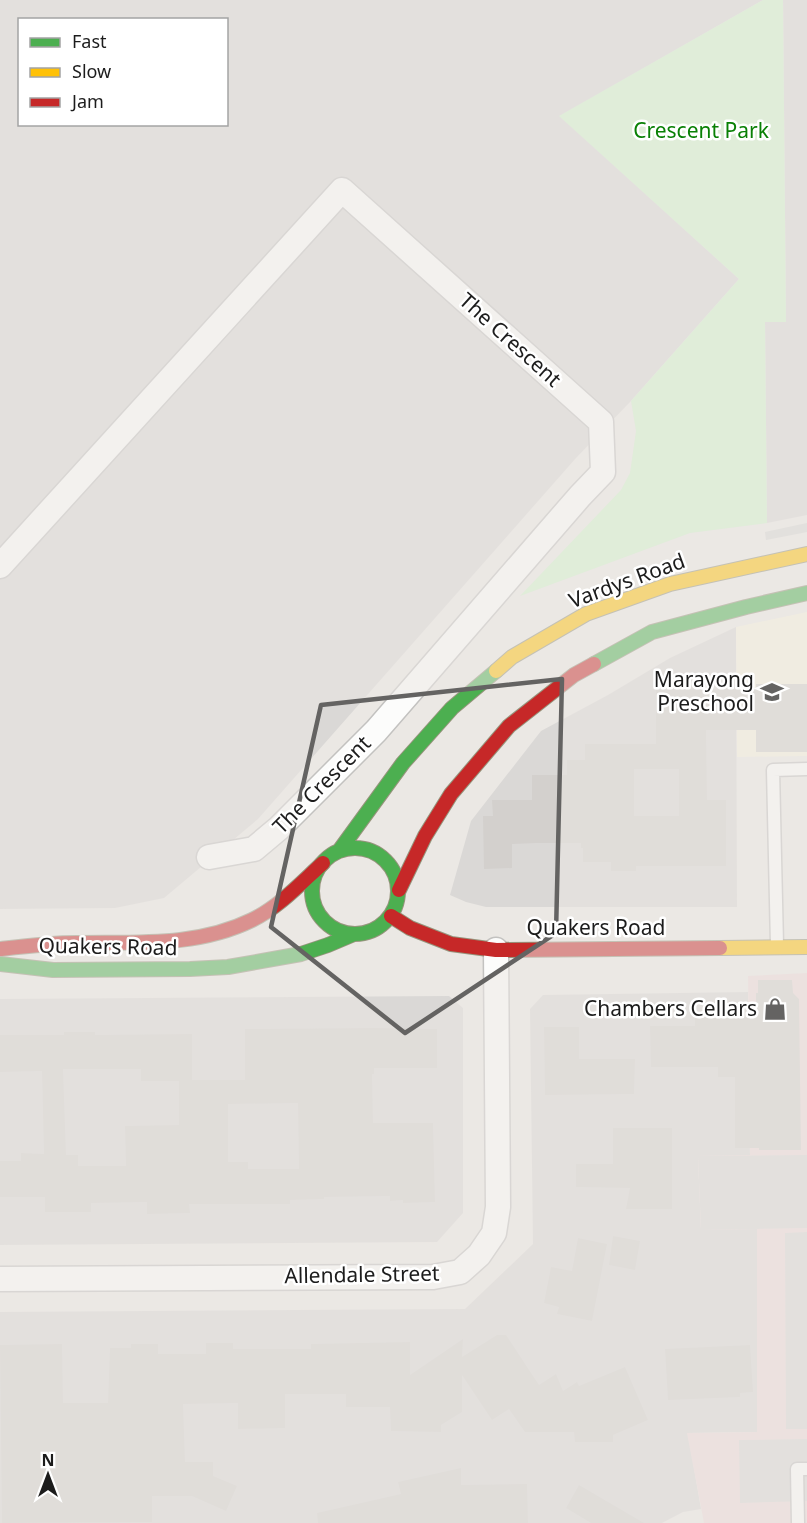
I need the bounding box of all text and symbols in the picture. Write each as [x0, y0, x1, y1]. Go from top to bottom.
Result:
legend [18, 18, 228, 126]
text: Fast [72, 29, 107, 53]
text: Slow [72, 59, 111, 83]
text: Jam [70, 89, 104, 113]
park label: Crescent Park [633, 116, 770, 144]
street label: The Crescent [454, 286, 568, 393]
street label: Vardys Road [565, 546, 689, 614]
place label: Marayong Preschool [654, 665, 754, 717]
school or university icon: Marayong Preschool [759, 679, 785, 705]
street label: The Crescent [266, 729, 377, 839]
street label: Quakers Road [527, 913, 665, 941]
street label: Quakers Road [38, 931, 178, 961]
place label: Chambers Cellars [584, 994, 757, 1022]
shop icon: Chambers Cellars [762, 996, 788, 1022]
street label: Allendale Street [284, 1259, 440, 1289]
north arrow [18, 1445, 78, 1505]
text: N [41, 1449, 55, 1471]

